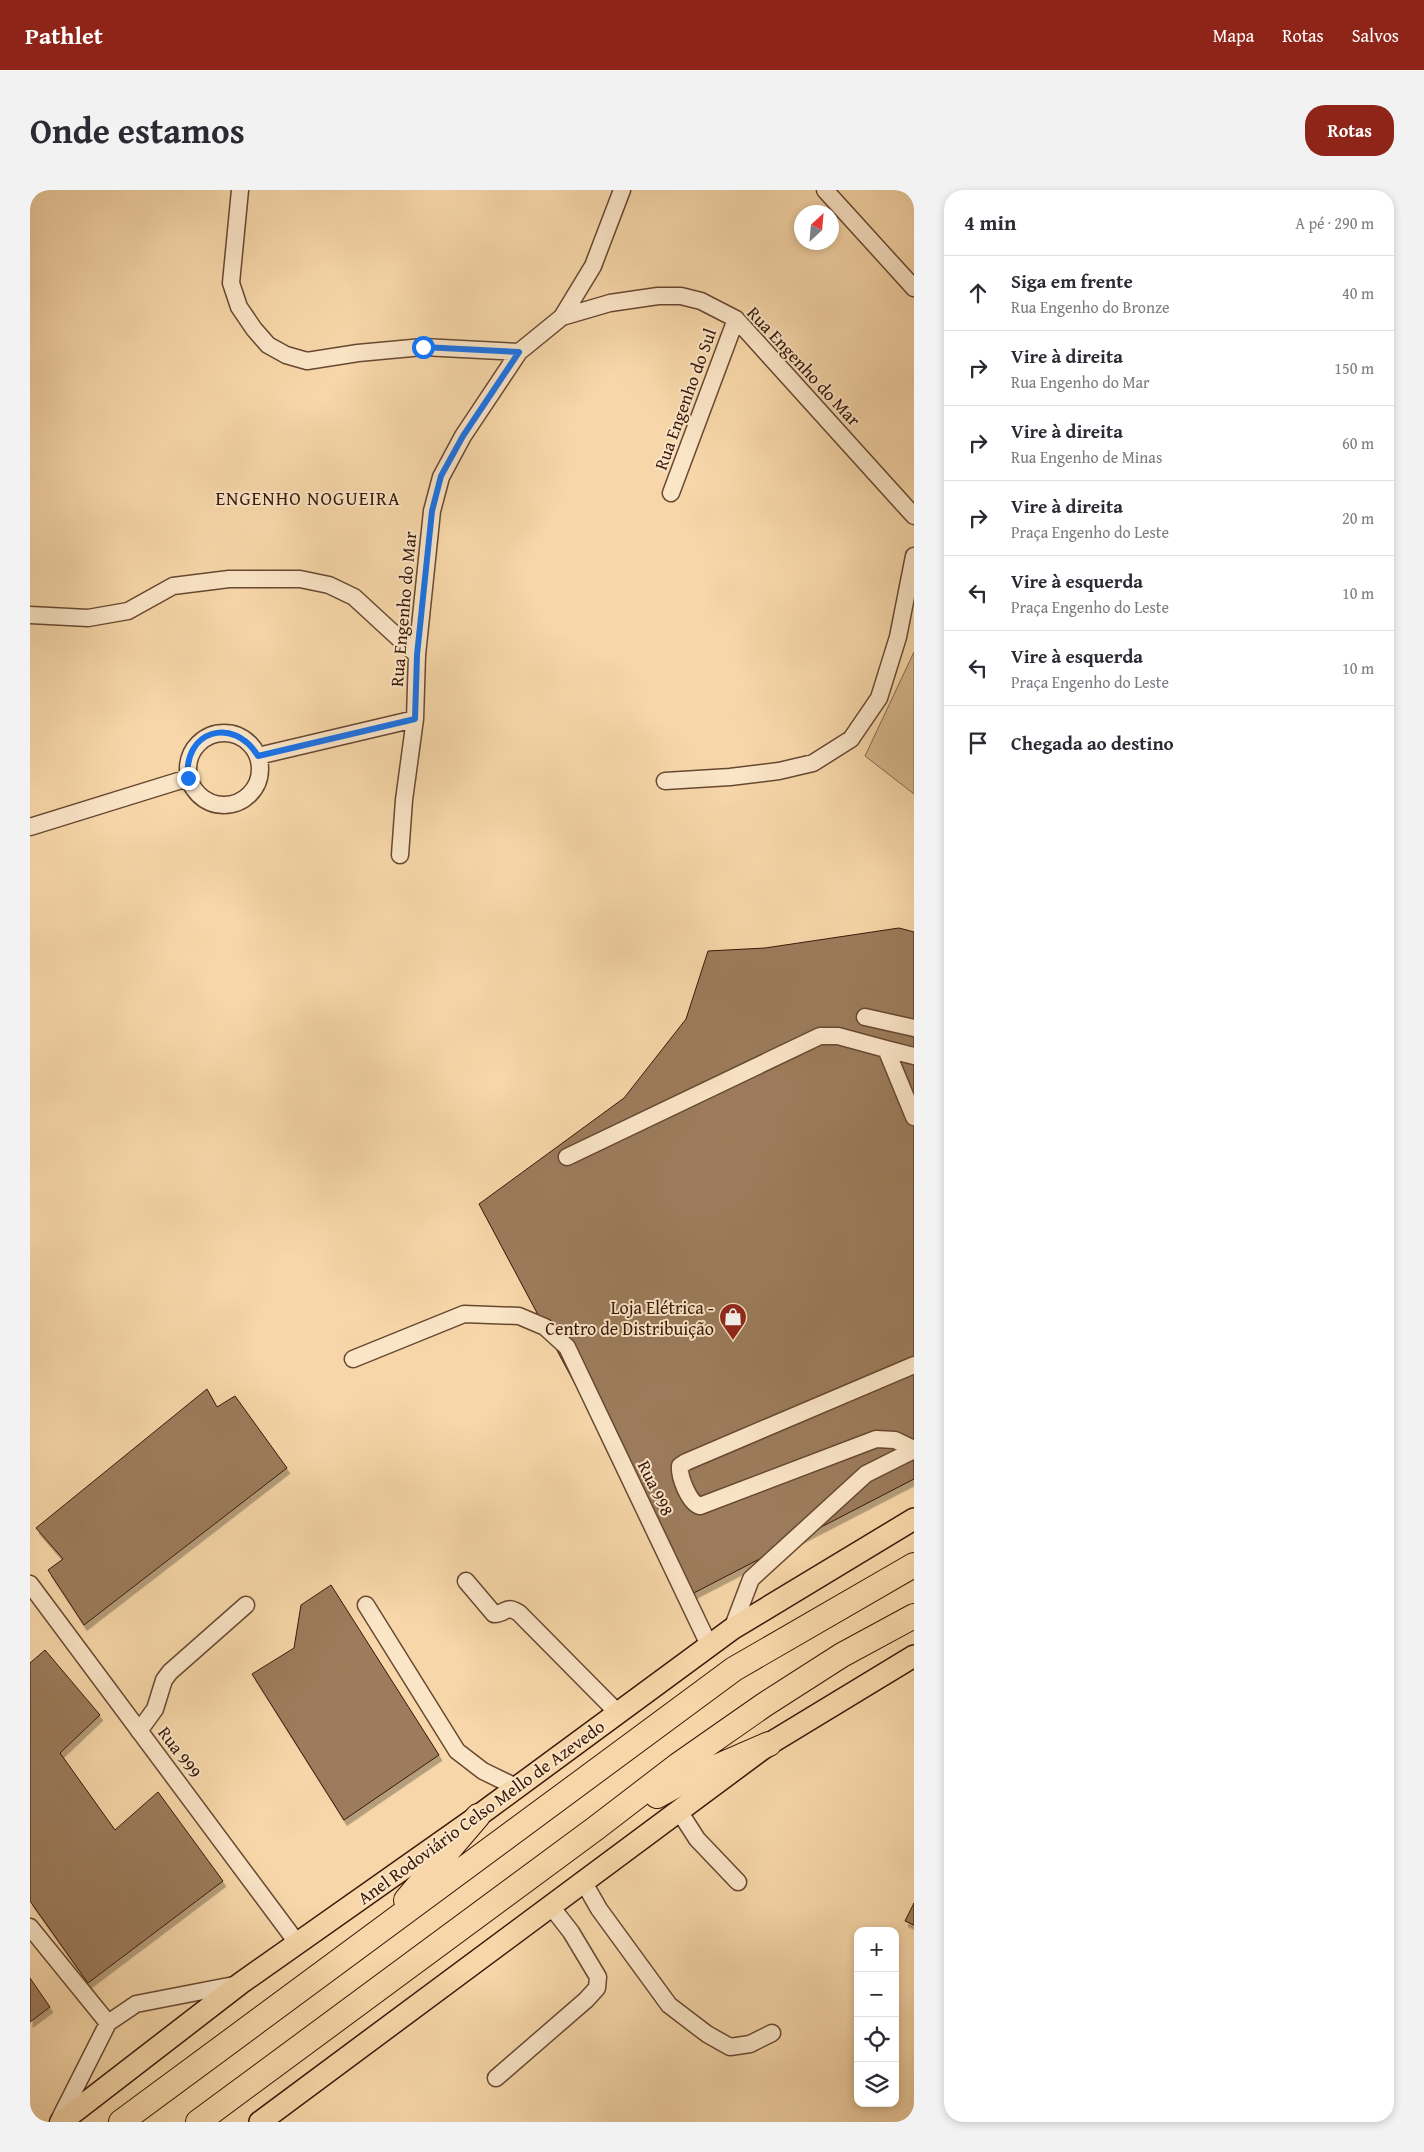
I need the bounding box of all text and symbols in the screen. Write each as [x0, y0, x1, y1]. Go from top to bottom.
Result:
text: Pathlet [25, 18, 103, 53]
text: Mapa [1213, 22, 1254, 49]
text: Rotas [1282, 22, 1324, 49]
text: Salvos [1352, 22, 1399, 49]
text: Onde estamos [30, 105, 245, 156]
button: Rotas [1305, 105, 1394, 156]
north arrow [794, 205, 839, 250]
text: 4 min [964, 207, 1016, 238]
text: A pé · 290 m [1295, 211, 1374, 235]
text: Siga em frente [1011, 267, 1133, 295]
icon: ahead [964, 279, 992, 307]
text: 40 m [1342, 281, 1374, 305]
text: Rua Engenho do Bronze [1011, 295, 1169, 319]
street label: Rua Engenho do Mar [741, 300, 867, 433]
street label: Rua Engenho do Sul [647, 324, 723, 474]
route start [412, 336, 435, 359]
text: Vire à direita [1011, 342, 1123, 370]
icon: right [964, 354, 992, 382]
text: 150 m [1334, 356, 1374, 380]
text: Rua Engenho do Mar [1011, 370, 1150, 394]
text: Vire à direita [1011, 417, 1123, 445]
icon: right [964, 429, 992, 457]
text: 60 m [1342, 431, 1374, 455]
text: Rua Engenho de Minas [1011, 445, 1162, 469]
district label: ENGENHO NOGUEIRA [215, 484, 401, 512]
text: Vire à direita [1011, 492, 1123, 520]
icon: right [964, 504, 992, 532]
text: 20 m [1342, 506, 1374, 530]
text: Praça Engenho do Leste [1011, 520, 1169, 544]
street label: Rua Engenho do Mar [383, 530, 423, 688]
text: Vire à esquerda [1011, 567, 1143, 595]
icon: left [964, 579, 992, 607]
text: 10 m [1342, 581, 1374, 605]
text: Praça Engenho do Leste [1011, 595, 1169, 619]
text: Vire à esquerda [1011, 642, 1143, 670]
icon: left [964, 654, 992, 682]
text: 10 m [1342, 656, 1374, 680]
text: Praça Engenho do Leste [1011, 670, 1169, 694]
icon: arrive [964, 729, 992, 757]
text: Chegada ao destino [1011, 729, 1174, 757]
route end [177, 767, 200, 790]
place label: Loja Elétrica - Centro de Distribuição [545, 1294, 714, 1342]
shop icon: Loja Elétrica - Centro de Distribuição [718, 1302, 748, 1341]
street label: Rua 998 [631, 1456, 681, 1520]
street label: Anel Rodoviário Celso Mello de Azevedo [352, 1713, 610, 1911]
street label: Rua 999 [152, 1720, 208, 1784]
map controls [854, 1927, 899, 2107]
button: + [854, 1927, 899, 1972]
button: − [854, 1972, 899, 2017]
button: locate [854, 2017, 899, 2062]
button: layers [854, 2062, 899, 2107]

